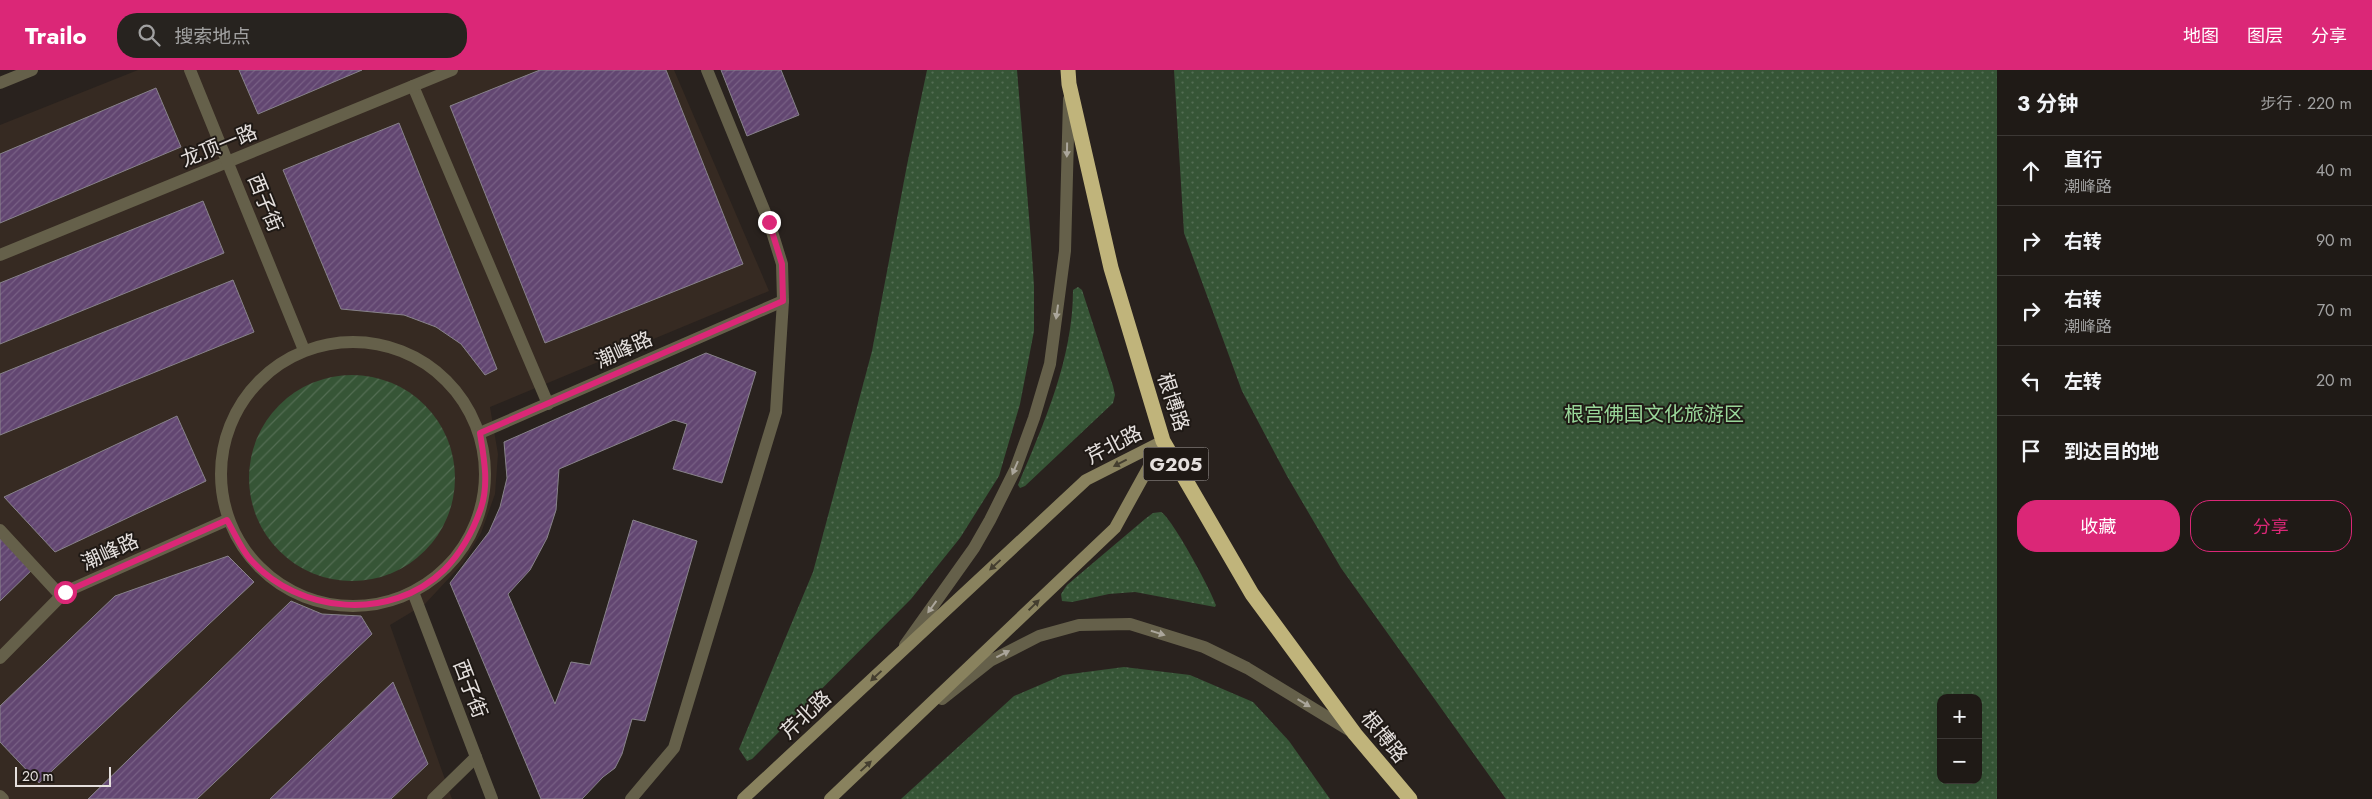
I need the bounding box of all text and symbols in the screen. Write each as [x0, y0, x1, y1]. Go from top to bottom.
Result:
search box [117, 13, 467, 58]
text: Trailo [25, 18, 87, 53]
icon: search [135, 21, 163, 49]
text: 搜索地点 [175, 23, 251, 50]
text: 地图 [2183, 23, 2219, 49]
text: 图层 [2247, 23, 2283, 49]
text: 分享 [2311, 23, 2347, 49]
text: 3 分钟 [2017, 89, 2078, 119]
text: 步行 · 220 m [2261, 92, 2352, 115]
street label: 龙顶一路 [176, 118, 262, 174]
one-way arrow [1063, 142, 1071, 158]
text: 直行 [2064, 146, 2102, 173]
icon: ahead [2017, 157, 2045, 185]
text: 40 m [2316, 159, 2352, 182]
street label: 西子街 [240, 170, 290, 236]
text: 潮峰路 [2064, 175, 2112, 198]
route end [758, 211, 781, 234]
icon: right [2017, 227, 2045, 255]
text: 右转 [2064, 228, 2102, 255]
text: 90 m [2316, 229, 2352, 252]
text: 右转 [2064, 286, 2102, 313]
icon: right [2017, 297, 2045, 325]
text: 70 m [2317, 299, 2352, 322]
one-way arrow [1053, 304, 1061, 320]
text: 潮峰路 [2064, 315, 2112, 338]
street label: 潮峰路 [591, 325, 657, 375]
icon: left [2017, 367, 2045, 395]
text: 左转 [2064, 368, 2102, 395]
street label: 根博路 [1150, 369, 1196, 435]
text: 20 m [2316, 369, 2352, 392]
park label: 根宫佛国文化旅游区 [1564, 400, 1744, 429]
street label: 芹北路 [1081, 418, 1147, 472]
icon: arrive [2017, 437, 2045, 465]
text: 到达目的地 [2064, 438, 2159, 465]
road number: G205 [1144, 448, 1208, 480]
one-way arrow [1113, 459, 1127, 467]
one-way arrow [1011, 461, 1019, 476]
button: 收藏 [2017, 500, 2180, 552]
button: 分享 [2190, 500, 2352, 552]
street label: 潮峰路 [77, 527, 143, 577]
one-way arrow [989, 559, 1001, 571]
route start [54, 581, 77, 604]
one-way arrow [1028, 599, 1040, 611]
one-way arrow [926, 600, 937, 613]
one-way arrow [1151, 630, 1166, 637]
one-way arrow [996, 650, 1010, 658]
street label: 西子街 [446, 656, 494, 722]
one-way arrow [870, 670, 882, 682]
street label: 芹北路 [774, 684, 838, 746]
map controls [1937, 694, 1982, 784]
button: + [1937, 694, 1982, 739]
one-way arrow [1298, 699, 1311, 708]
street label: 根博路 [1354, 705, 1414, 769]
button: − [1937, 739, 1982, 784]
one-way arrow [860, 760, 872, 772]
scale bar [15, 764, 111, 787]
text: 20 m [22, 766, 54, 786]

